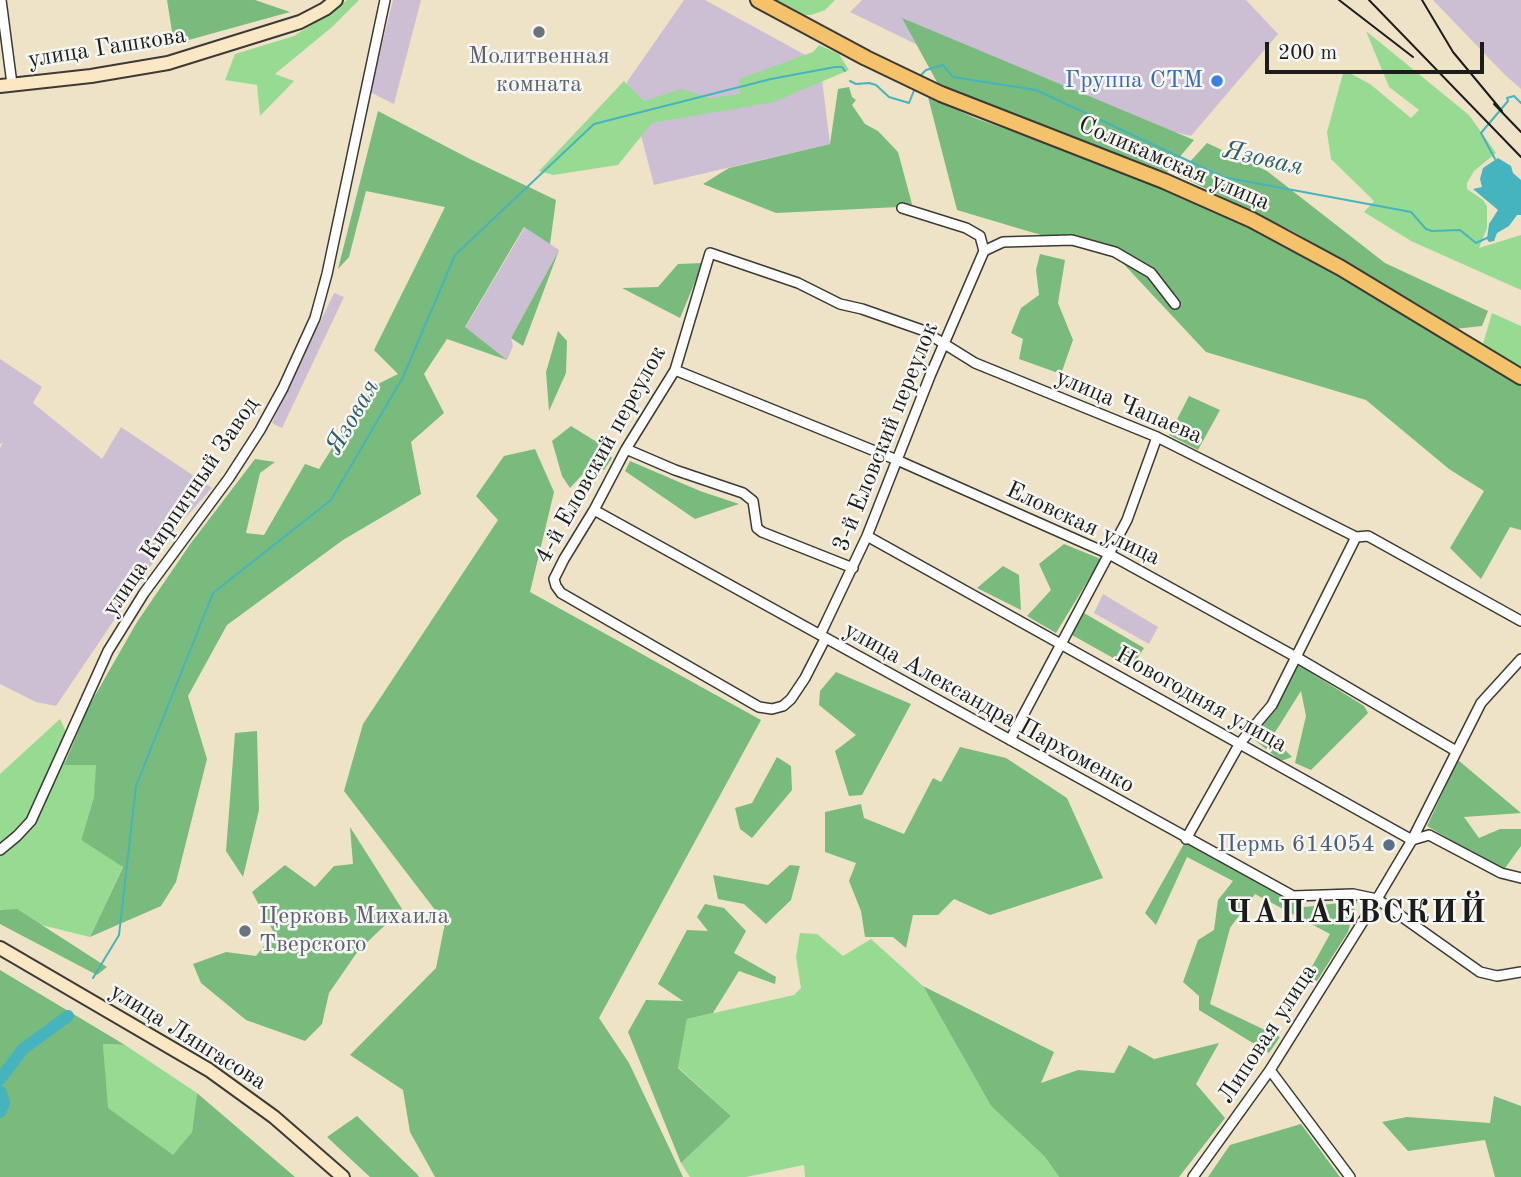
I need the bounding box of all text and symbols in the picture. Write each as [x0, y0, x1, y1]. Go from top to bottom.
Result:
street label: улица Гашкова [26, 21, 188, 75]
marker: Молитвенная комната [531, 24, 547, 40]
scale bar [1269, 28, 1488, 72]
place label: Молитвенная комната [468, 43, 610, 99]
text: 200 m [1278, 43, 1337, 64]
place label: Группа СТМ [1065, 67, 1203, 95]
marker: Группа СТМ [1209, 73, 1225, 89]
street label: Соликамская улица [1074, 111, 1274, 217]
water label: Язовая [1220, 135, 1306, 183]
street label: 3-й Еловский переулок [827, 318, 945, 556]
street label: 4-й Еловский переулок [529, 341, 673, 569]
street label: улица Чапаева [1051, 363, 1207, 451]
water label: Язовая [319, 374, 387, 460]
street label: улица Кирпичный Завод [97, 392, 265, 622]
street label: Еловская улица [1001, 476, 1165, 572]
street label: улица Александра Пархоменко [838, 616, 1140, 800]
street label: Новогодняя улица [1110, 641, 1292, 759]
place label: Пермь 614054 [1217, 831, 1375, 859]
marker: Пермь 614054 [1381, 837, 1397, 853]
district label: ЧАПАЕВСКИЙ [1227, 895, 1487, 933]
place label: Церковь Михаила Тверского [259, 903, 449, 959]
marker: Церковь Михаила Тверского [237, 923, 253, 939]
street label: Липовая улица [1212, 959, 1324, 1109]
street label: улица Лянгасова [104, 977, 272, 1097]

